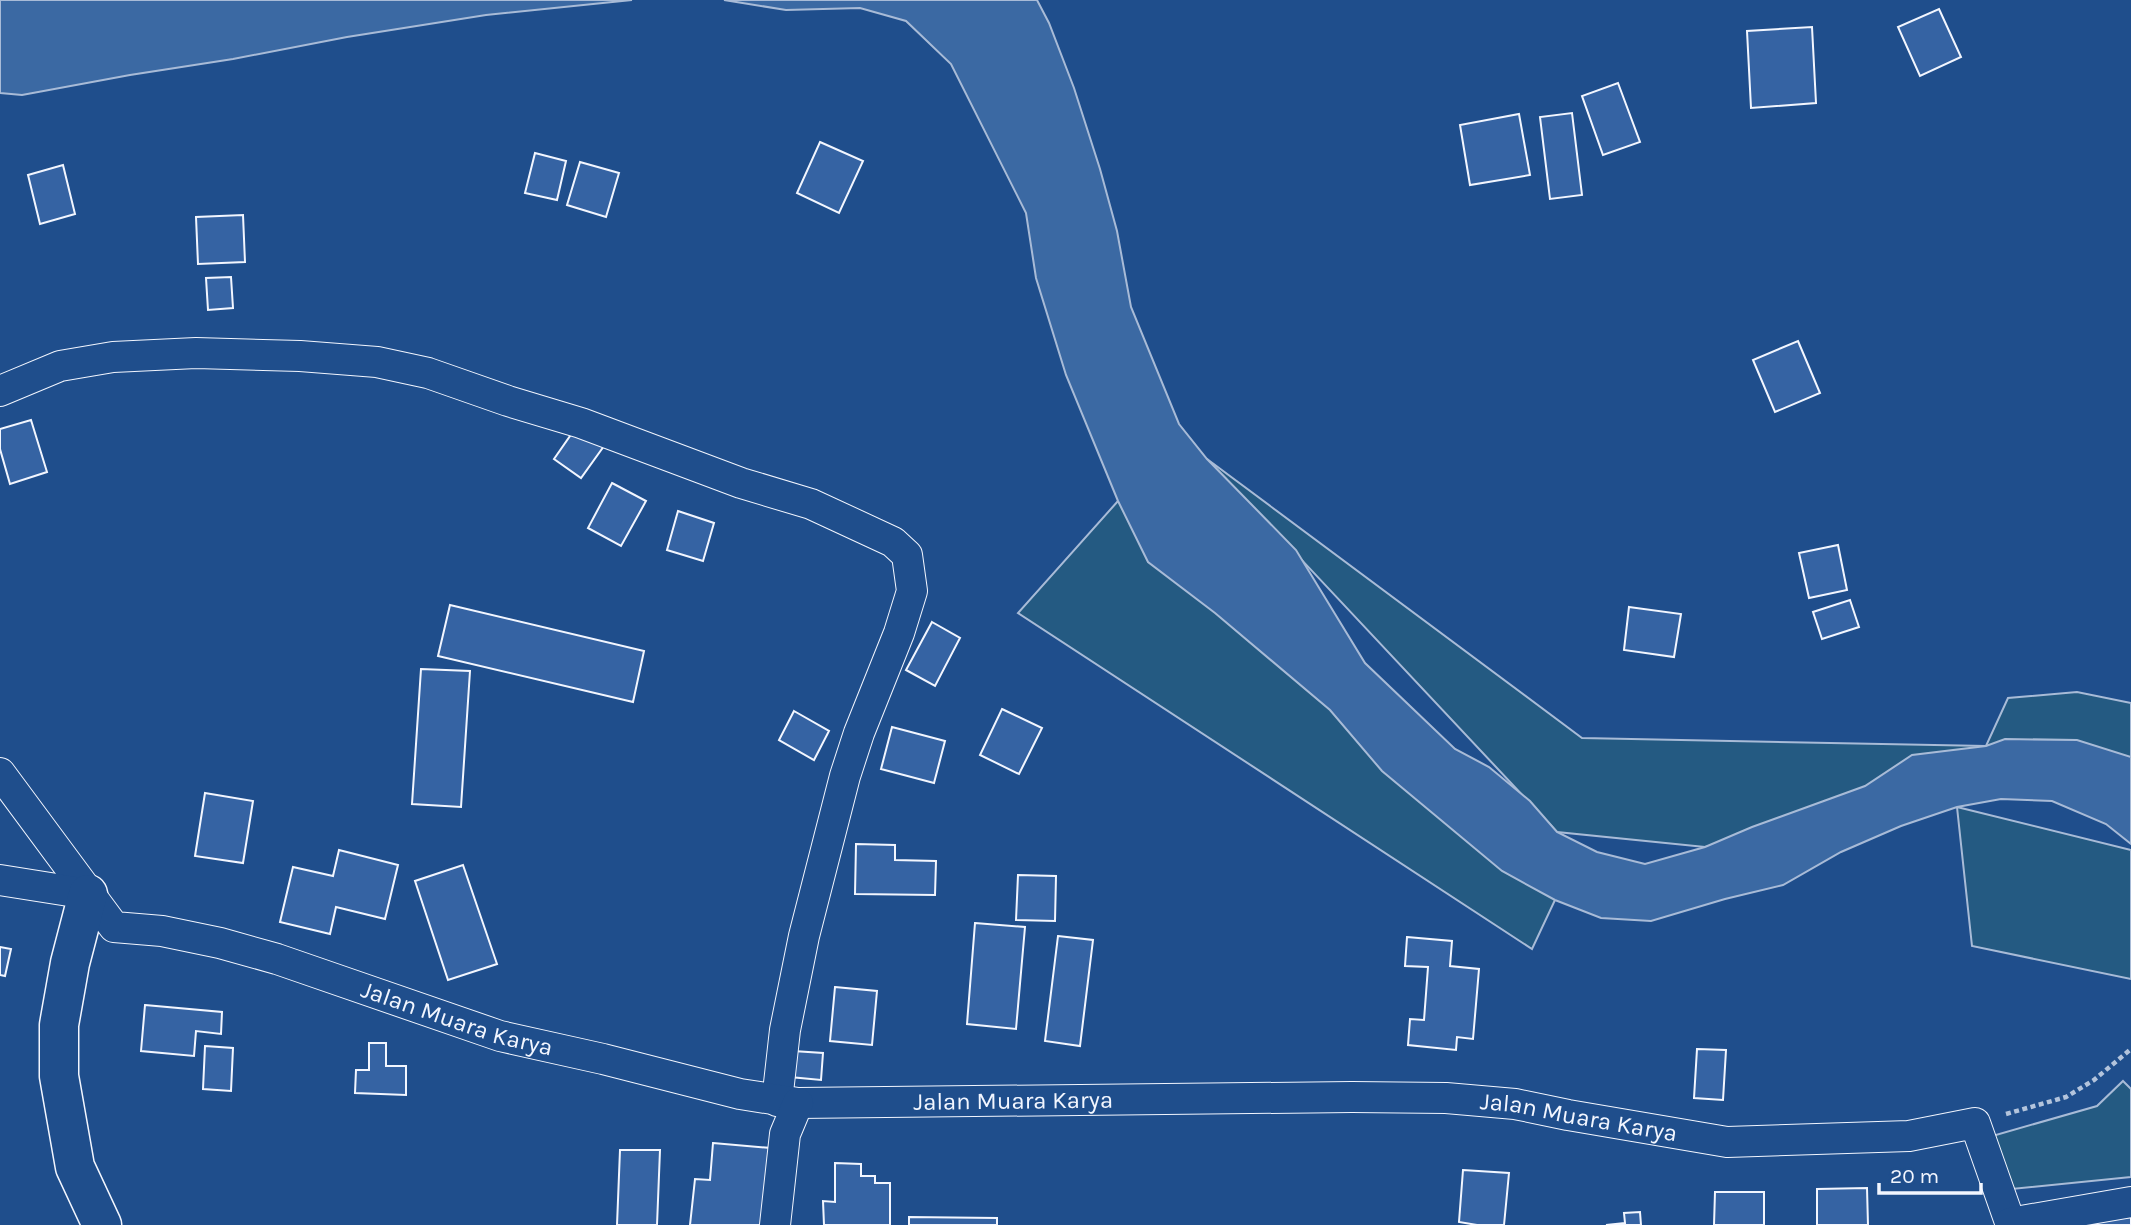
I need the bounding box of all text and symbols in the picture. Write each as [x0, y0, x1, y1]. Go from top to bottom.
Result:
street label: Jalan Muara Karya [357, 975, 555, 1061]
street label: Jalan Muara Karya [913, 1086, 1113, 1116]
street label: Jalan Muara Karya [1479, 1087, 1679, 1147]
scale bar [1879, 1152, 1980, 1196]
text: 20 m [1890, 1164, 1939, 1188]

